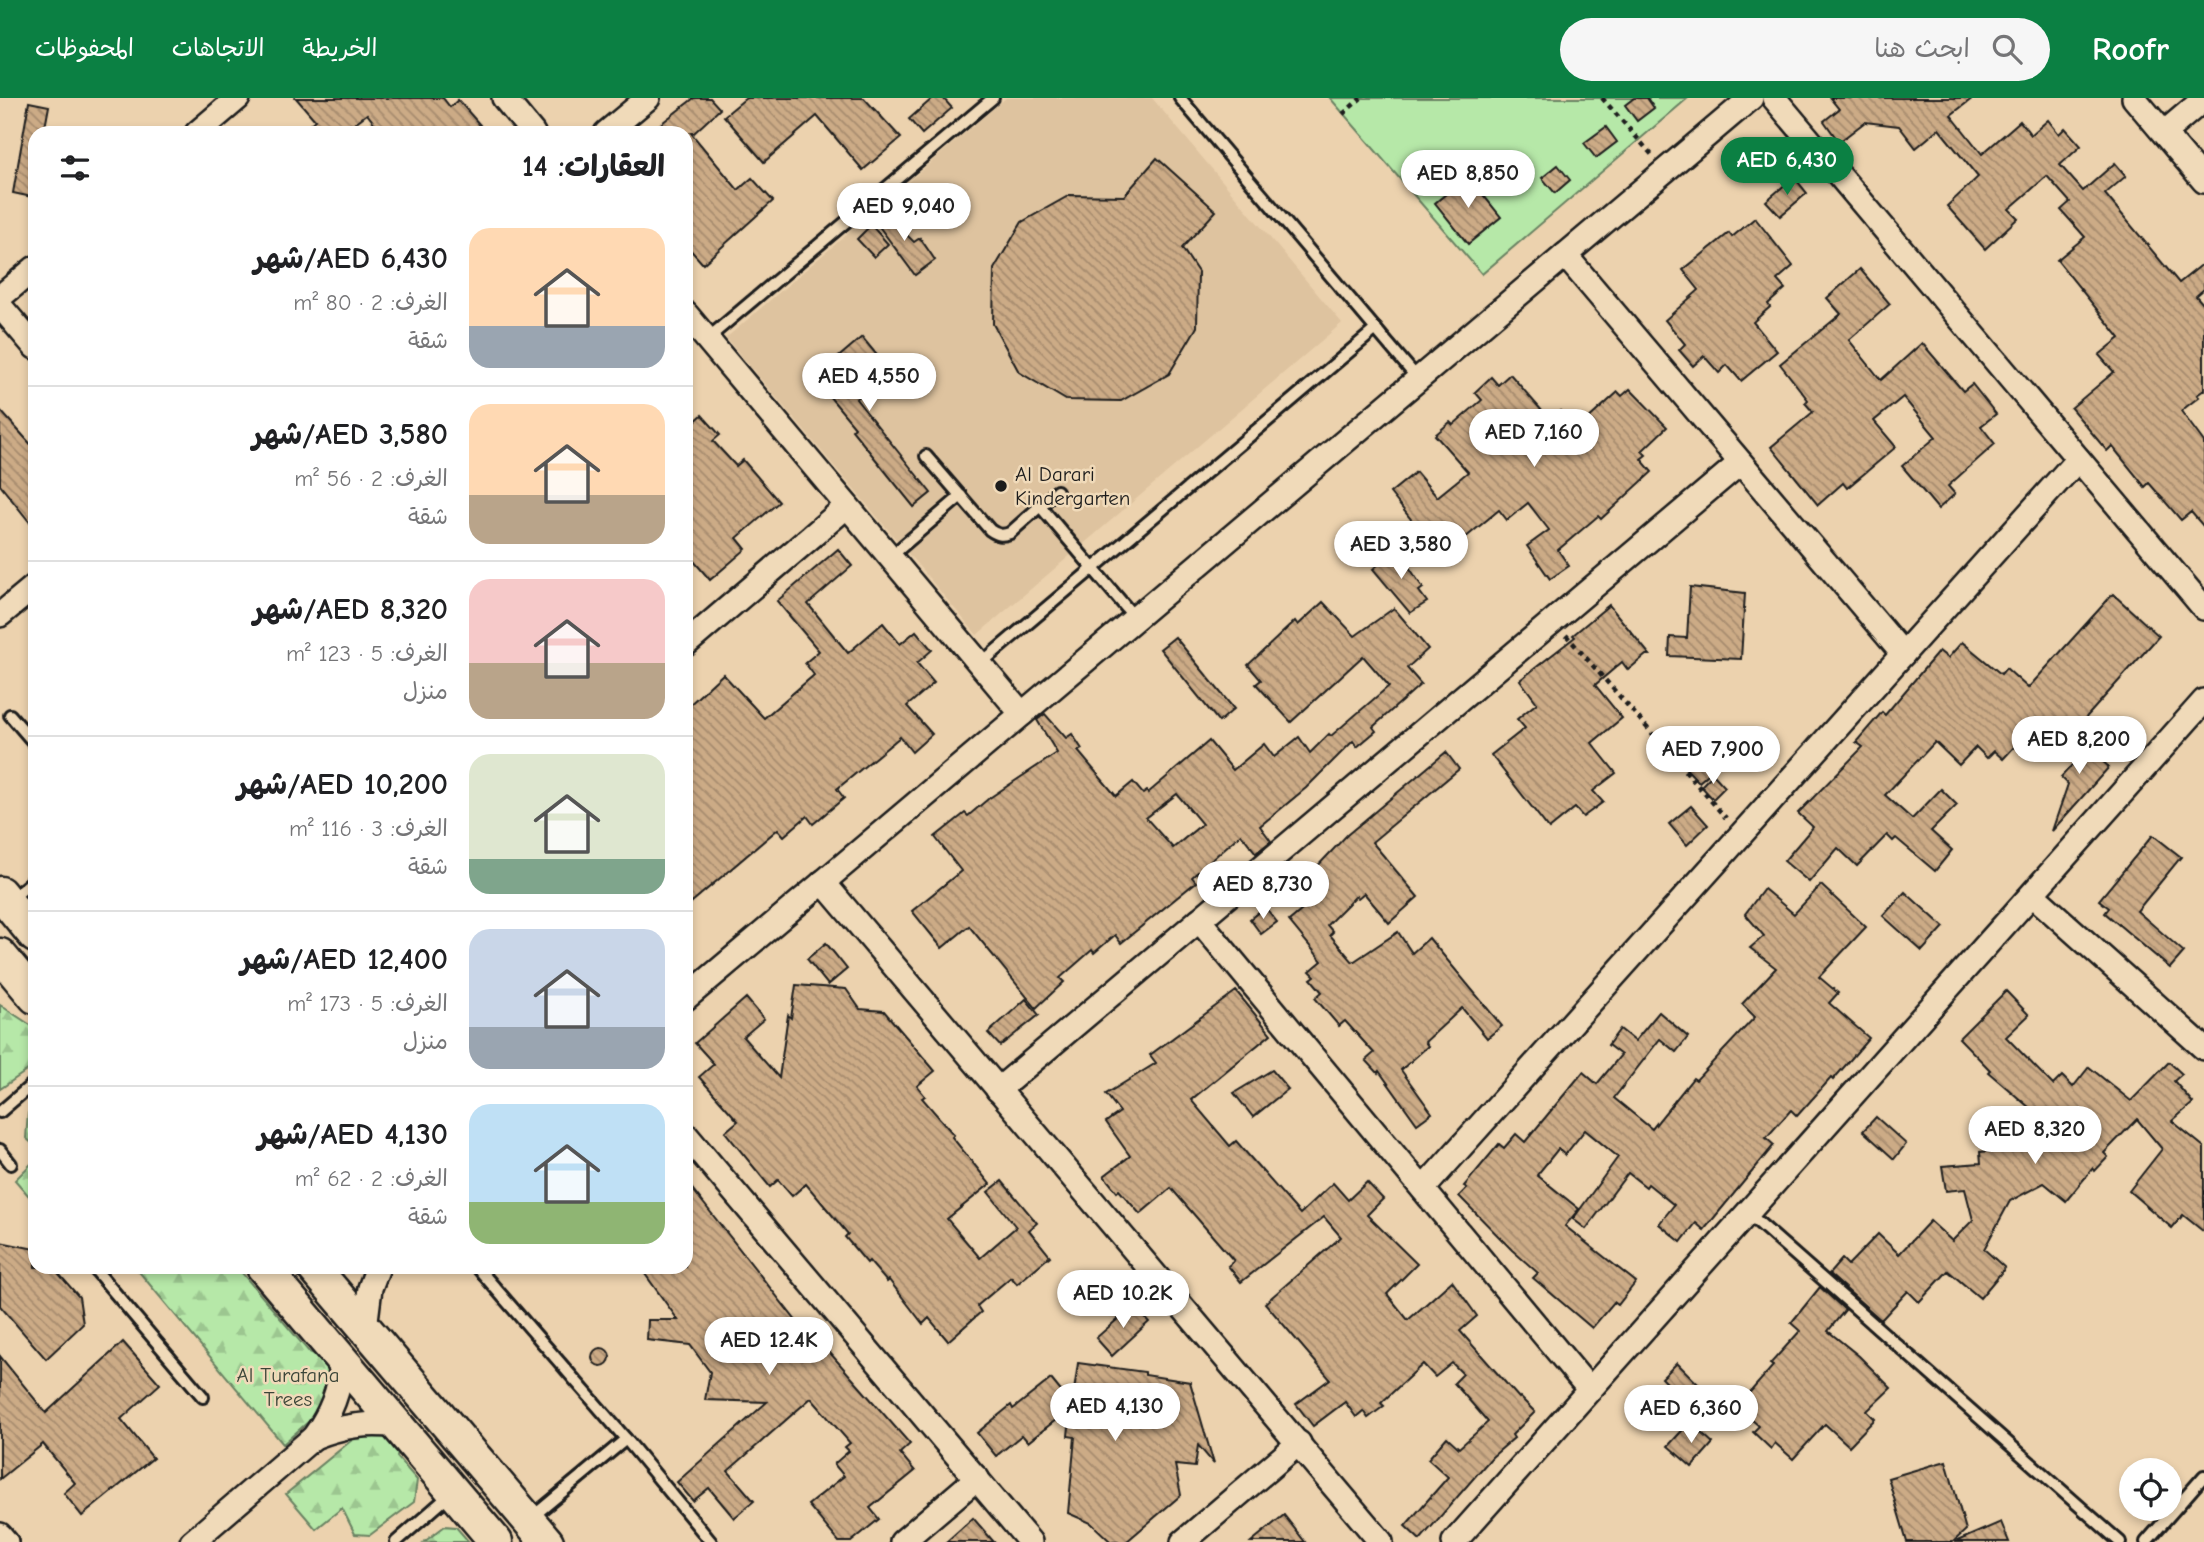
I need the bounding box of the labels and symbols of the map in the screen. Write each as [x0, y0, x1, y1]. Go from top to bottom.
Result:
pin: AED 6,430 [1707, 138, 1867, 197]
pin: AED 8,850 [1388, 150, 1548, 210]
pin: AED 9,040 [824, 184, 984, 243]
pin: AED 4,550 [789, 354, 949, 413]
pin: AED 7,160 [1454, 410, 1614, 469]
place label: Al Darari Kindergarten [1015, 462, 1130, 510]
marker: Al Darari Kindergarten [993, 478, 1009, 494]
pin: AED 3,580 [1321, 522, 1481, 581]
pin: AED 8,200 [1999, 716, 2159, 776]
pin: AED 7,900 [1633, 726, 1793, 786]
pin: AED 8,730 [1183, 862, 1343, 921]
pin: AED 8,320 [1955, 1107, 2115, 1166]
pin: AED 10.2K [1043, 1270, 1203, 1330]
pin: AED 12.4K [689, 1318, 849, 1377]
park label: Al Turafana Trees [236, 1363, 340, 1411]
pin: AED 4,130 [1035, 1384, 1195, 1443]
pin: AED 6,360 [1611, 1386, 1771, 1445]

